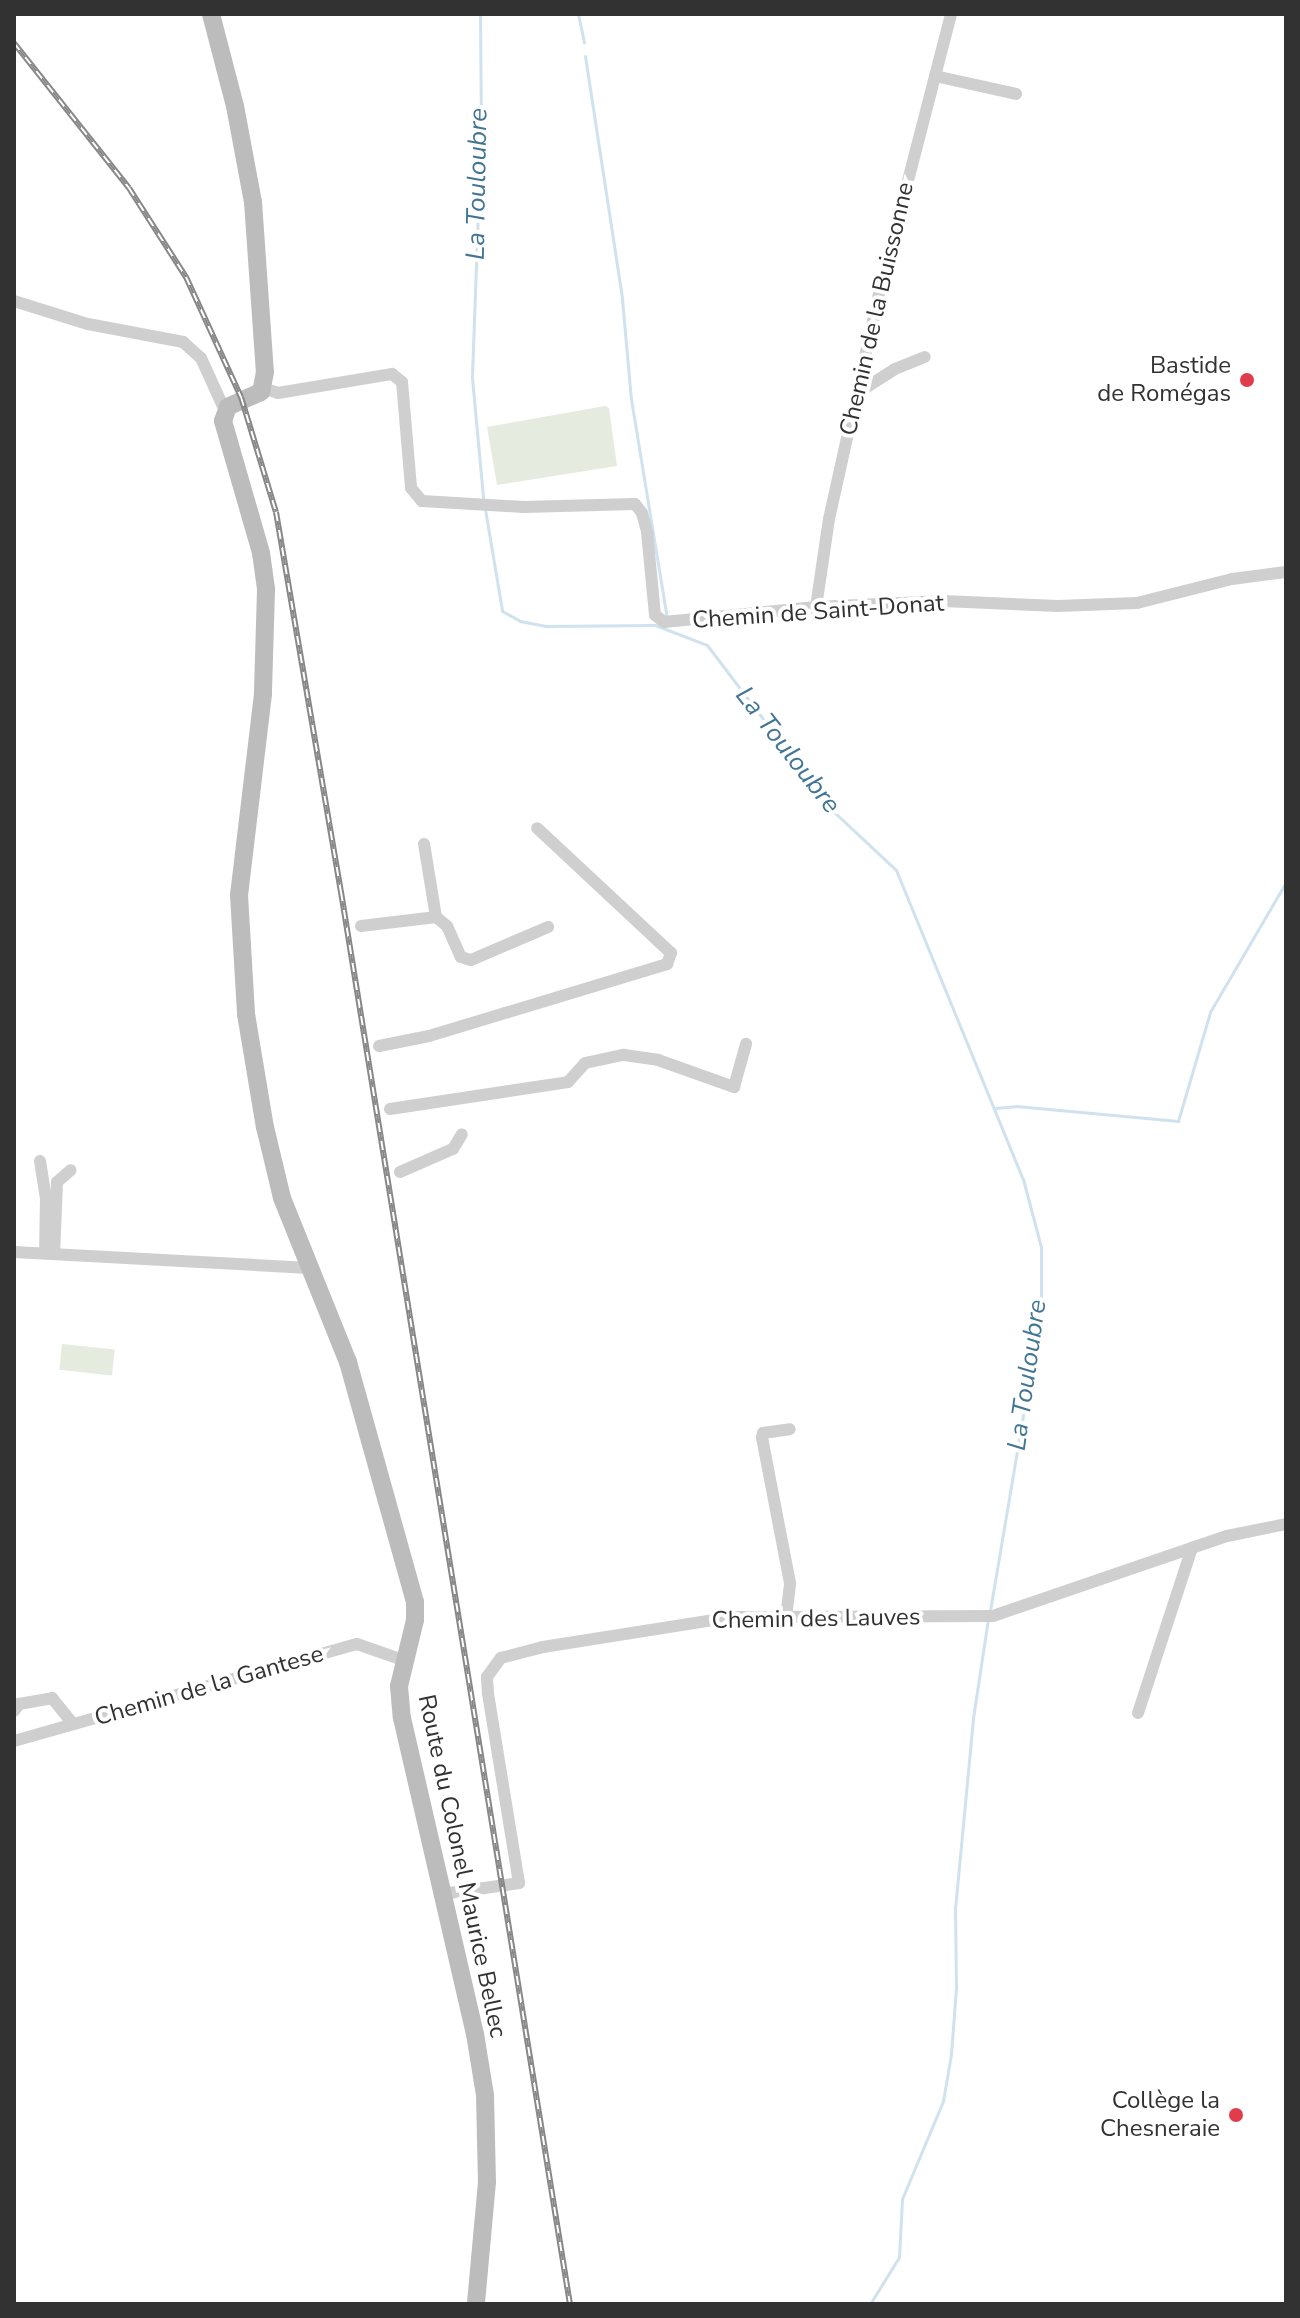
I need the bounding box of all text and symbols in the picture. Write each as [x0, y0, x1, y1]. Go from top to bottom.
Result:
water label: La Touloubre [460, 108, 494, 260]
street label: Chemin de la Buissonne [834, 180, 920, 438]
place label: Bastide de Romégas [1097, 352, 1231, 408]
marker: Bastide de Romégas [1238, 371, 1256, 389]
street label: Chemin de Saint-Donat [691, 589, 945, 635]
water label: La Touloubre [729, 680, 847, 820]
water label: La Touloubre [1001, 1298, 1053, 1452]
street label: Chemin des Lauves [711, 1603, 921, 1635]
street label: Chemin de la Gantese [91, 1640, 327, 1732]
street label: Route du Colonel Maurice Bellec [412, 1692, 512, 2040]
place label: Collège la Chesneraie [1100, 2087, 1220, 2143]
marker: Collège la Chesneraie [1227, 2106, 1245, 2124]

